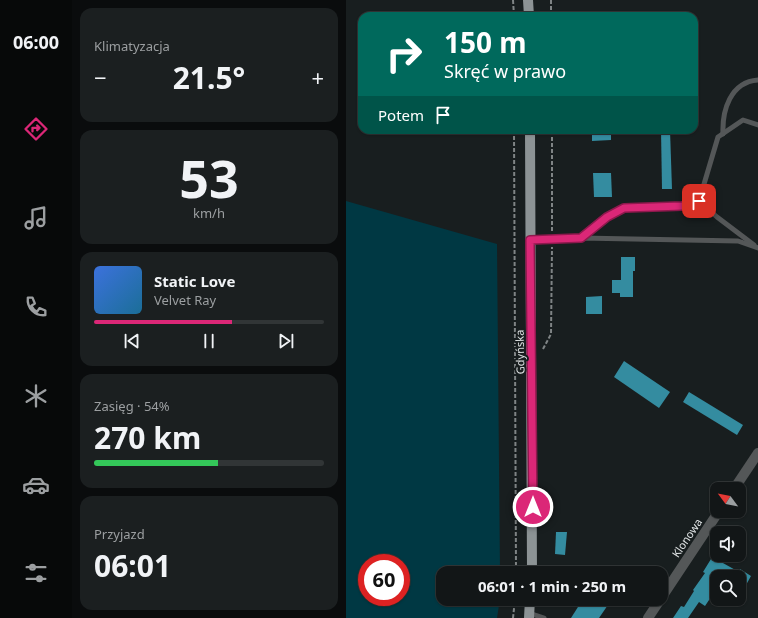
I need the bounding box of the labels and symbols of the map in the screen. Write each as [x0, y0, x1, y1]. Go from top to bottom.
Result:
pin [682, 184, 716, 218]
street label: Gdyńska [512, 330, 527, 374]
north arrow [710, 482, 746, 518]
position arrow [512, 486, 554, 528]
street label: Klonowa [668, 515, 705, 560]
speed limit sign: 60 [358, 554, 410, 606]

